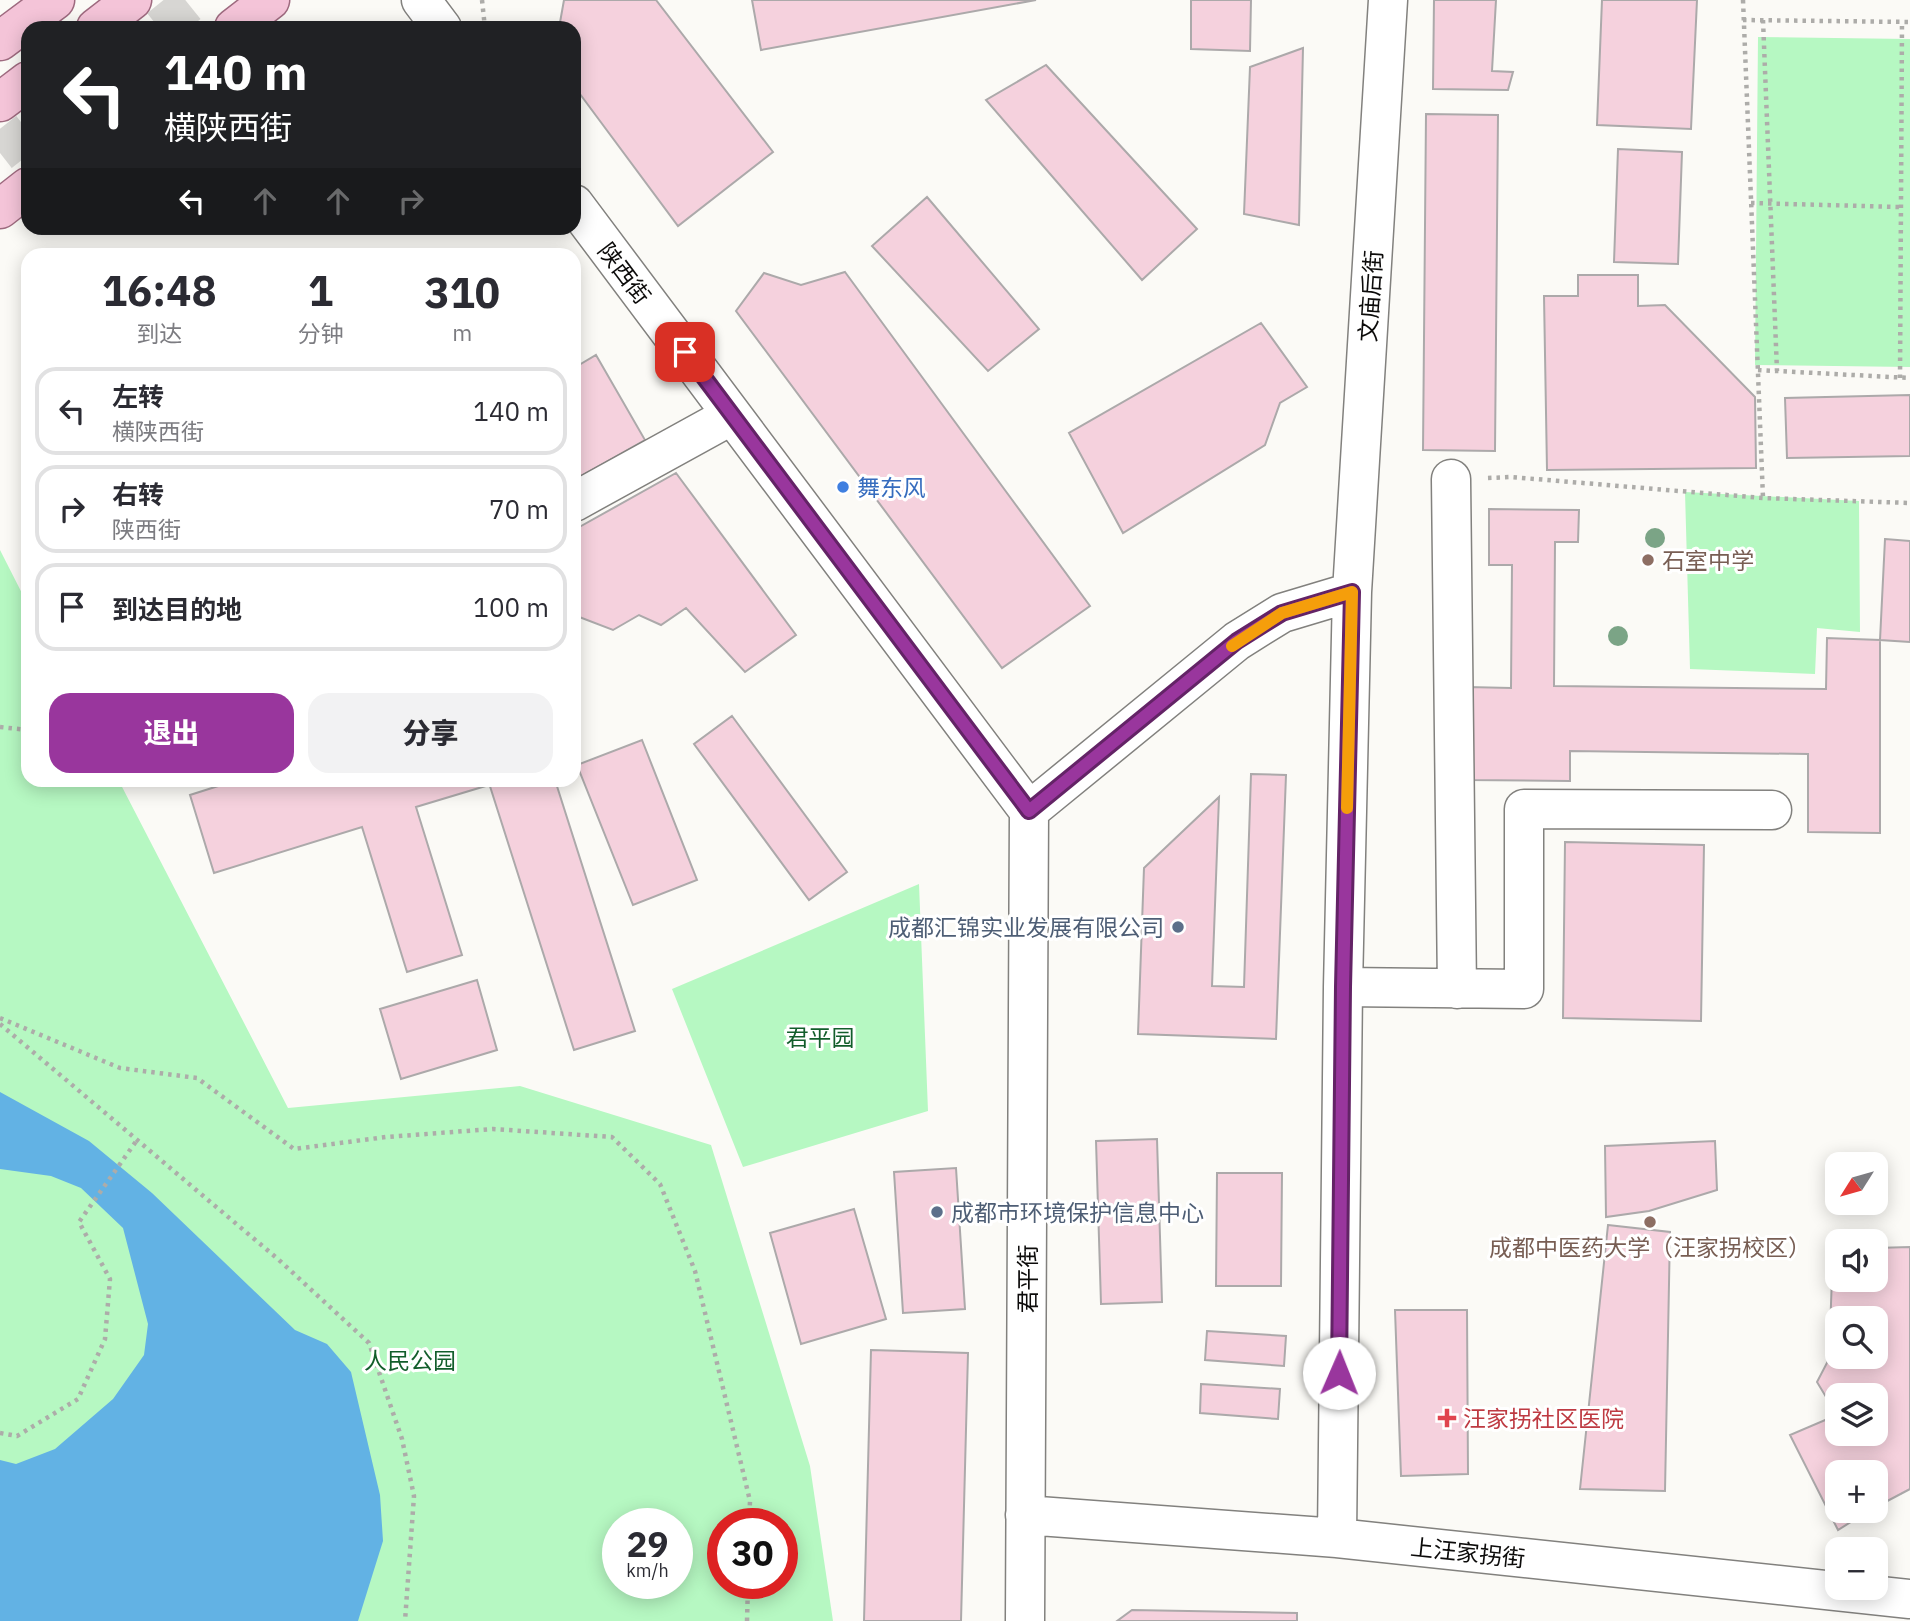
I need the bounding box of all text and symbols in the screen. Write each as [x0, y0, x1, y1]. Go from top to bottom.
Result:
text: 140 m [164, 40, 308, 103]
icon: left [49, 49, 140, 140]
text: 横陕西街 [164, 106, 292, 148]
icon: left [173, 182, 211, 220]
icon: ahead [246, 182, 284, 220]
icon: ahead [319, 182, 357, 220]
icon: right [392, 182, 430, 220]
street label: 陕西街 [592, 236, 658, 310]
street label: 文庙后街 [1352, 249, 1388, 343]
text: 16:48 [102, 263, 217, 318]
text: 1 [308, 263, 333, 318]
text: 310 [424, 265, 500, 320]
text: m [452, 317, 472, 347]
text: 到达 [136, 318, 182, 348]
text: 分钟 [298, 318, 344, 348]
pin [655, 322, 715, 382]
icon: arrive [666, 333, 704, 371]
text: 左转 [112, 379, 164, 413]
icon: left [53, 392, 91, 430]
text: 140 m [473, 394, 549, 428]
text: 横陕西街 [112, 416, 204, 446]
place label: 舞东风 [857, 472, 926, 502]
text: 右转 [112, 477, 164, 511]
marker: 舞东风 [835, 479, 851, 495]
icon: right [53, 490, 91, 528]
text: 70 m [489, 492, 549, 526]
text: 陕西街 [112, 514, 181, 544]
place label: 石室中学 [1662, 545, 1754, 575]
marker: 石室中学 [1640, 552, 1656, 568]
icon: arrive [53, 588, 91, 626]
text: 100 m [473, 590, 549, 624]
text: 到达目的地 [112, 592, 242, 626]
button: 退出 [49, 693, 294, 773]
button: 分享 [308, 693, 553, 773]
place label: 成都汇锦实业发展有限公司 [888, 912, 1164, 942]
marker: 成都汇锦实业发展有限公司 [1170, 919, 1186, 935]
park label: 君平园 [786, 1022, 855, 1052]
north arrow [1825, 1152, 1888, 1214]
map controls [1825, 1152, 1888, 1600]
place label: 成都市环境保护信息中心 [951, 1197, 1204, 1227]
marker: 成都市环境保护信息中心 [929, 1204, 945, 1220]
marker: 成都中医药大学（汪家拐校区） [1642, 1214, 1658, 1230]
button: sound [1825, 1229, 1888, 1292]
place label: 成都中医药大学（汪家拐校区） [1489, 1232, 1811, 1262]
street label: 君平街 [1012, 1245, 1042, 1314]
button: search [1825, 1306, 1888, 1369]
position arrow [1302, 1336, 1376, 1410]
park label: 人民公园 [364, 1345, 456, 1375]
button: layers [1825, 1383, 1888, 1446]
place label: 汪家拐社区医院 [1463, 1403, 1624, 1433]
marker: 汪家拐社区医院 [1437, 1408, 1457, 1428]
button: + [1825, 1460, 1888, 1523]
speed limit sign: 30 [707, 1508, 798, 1599]
text: 29 [626, 1521, 669, 1567]
street label: 上汪家拐街 [1409, 1531, 1527, 1573]
button: − [1825, 1537, 1888, 1600]
text: km/h [626, 1559, 669, 1582]

